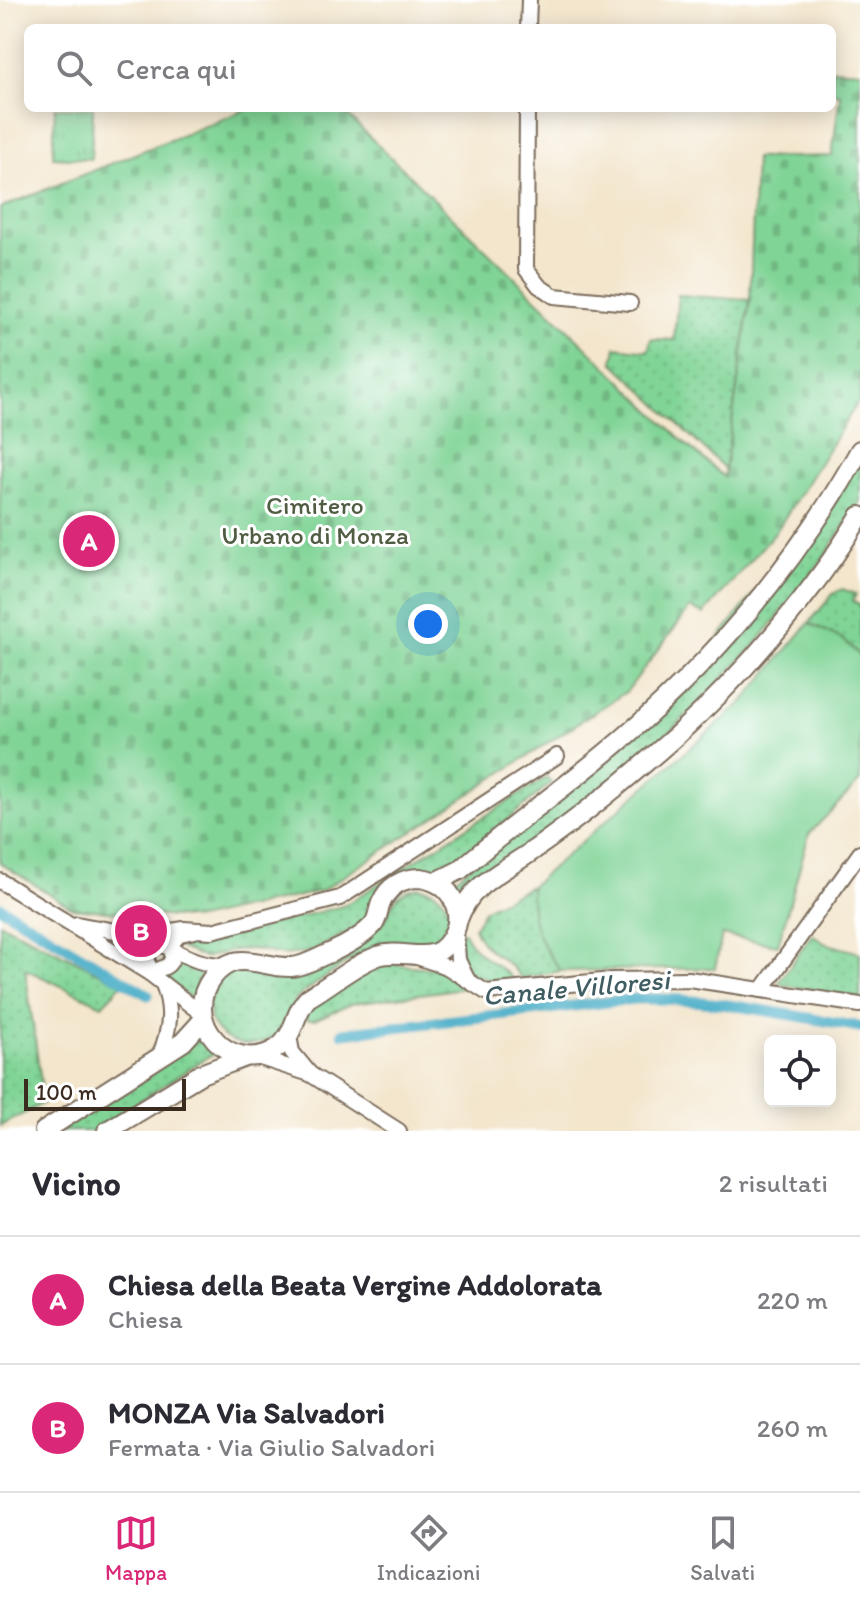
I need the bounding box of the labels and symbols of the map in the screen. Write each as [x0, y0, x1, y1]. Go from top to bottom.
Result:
park label: Cimitero Urbano di Monza [221, 489, 409, 551]
pin: A [63, 511, 115, 571]
your location [408, 604, 448, 644]
pin: B [115, 901, 167, 961]
water label: Canale Villoresi [481, 962, 674, 1012]
scale bar [24, 1075, 186, 1111]

